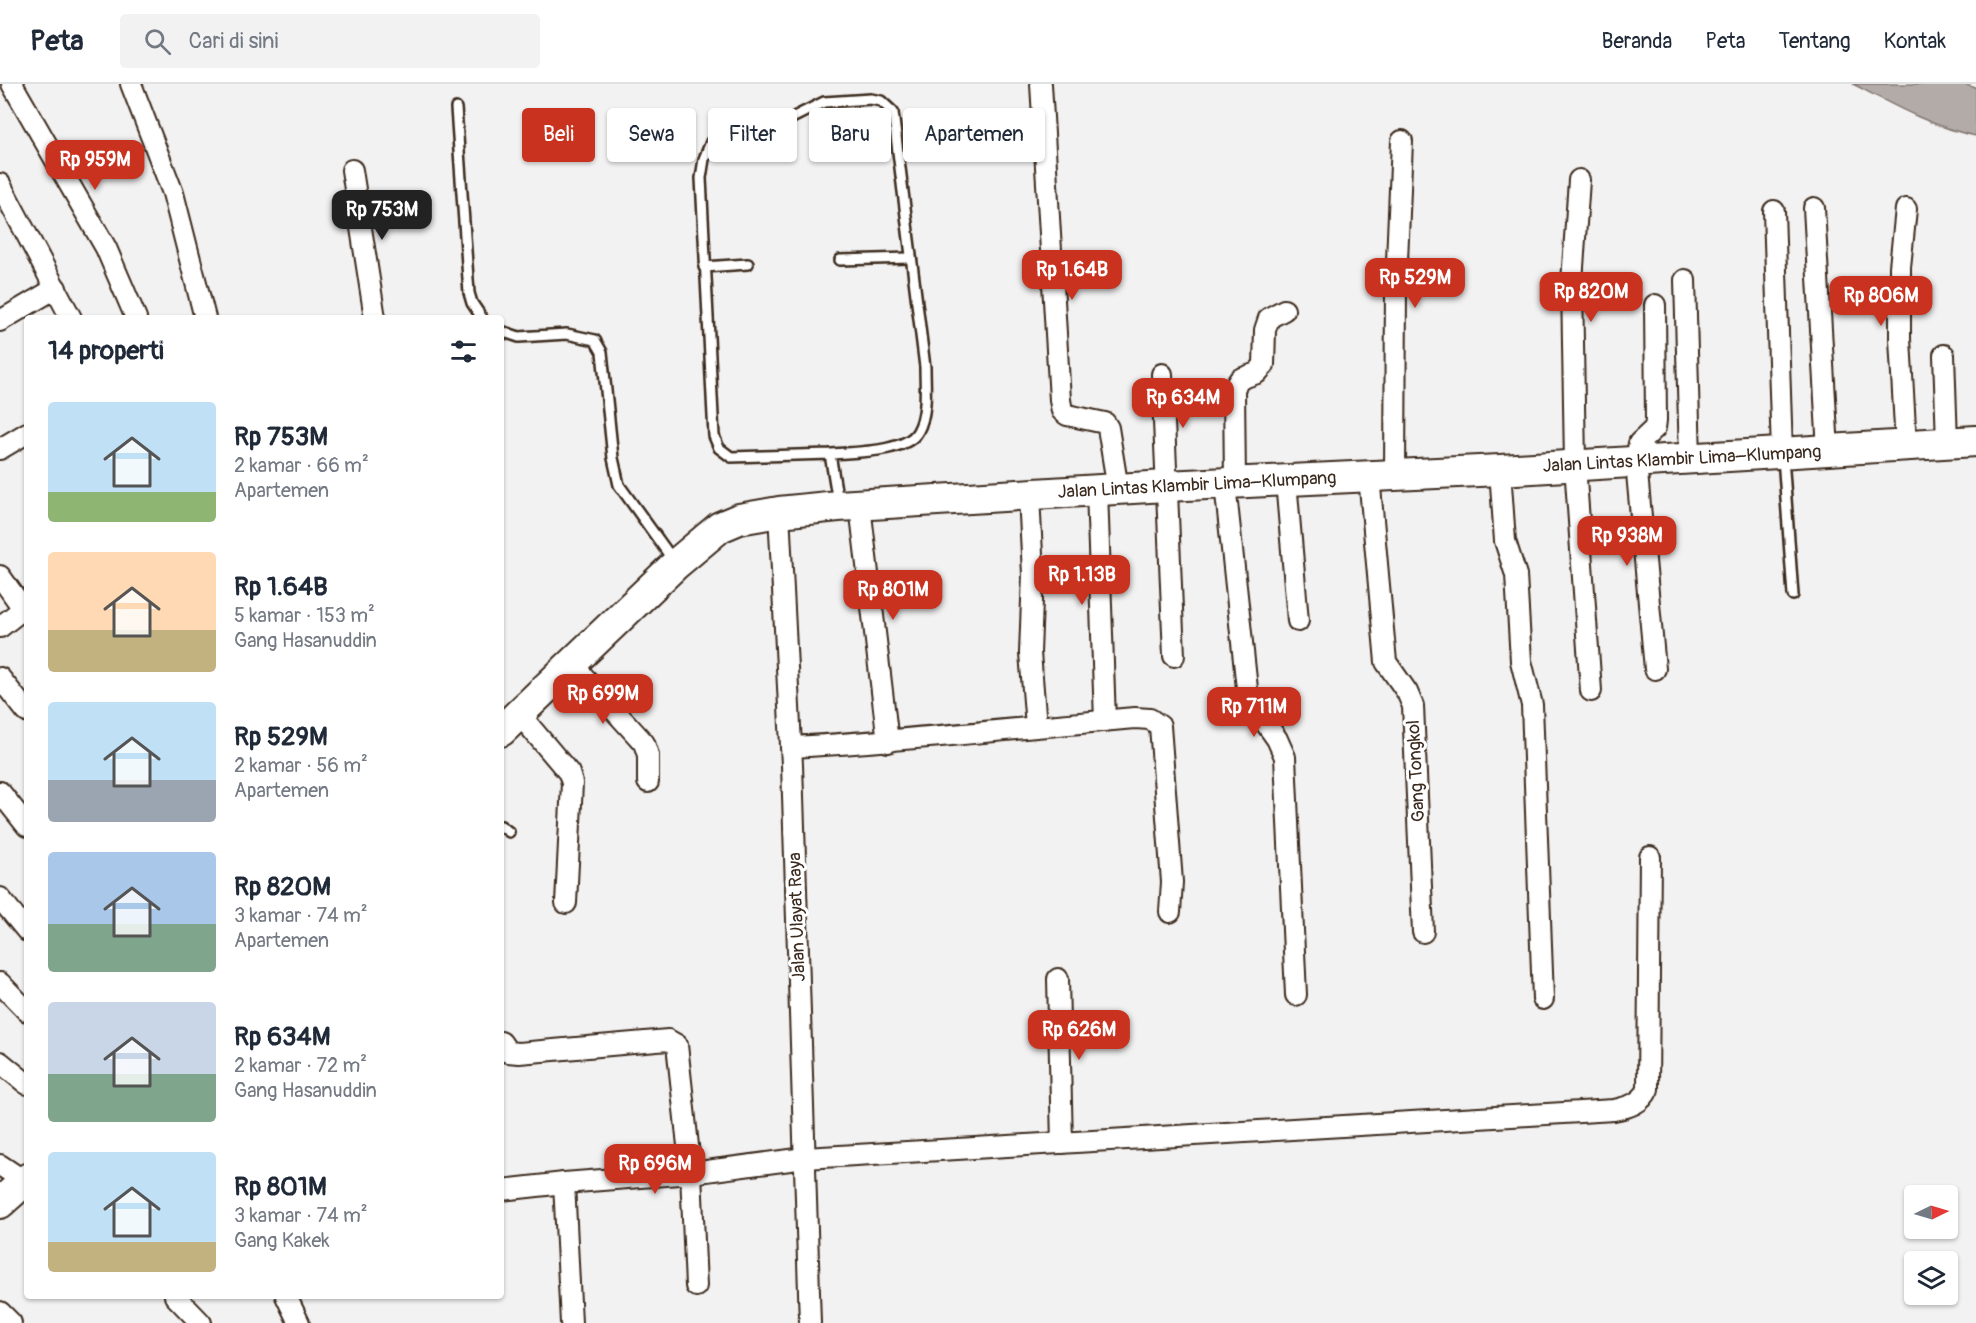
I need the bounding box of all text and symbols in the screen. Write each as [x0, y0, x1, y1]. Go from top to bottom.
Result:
search box [120, 14, 540, 68]
text: Peta [30, 24, 84, 59]
icon: search [141, 25, 174, 58]
text: Cari di sini [189, 27, 278, 55]
text: Beranda [1602, 28, 1672, 55]
text: Peta [1705, 28, 1746, 55]
text: Tentang [1779, 28, 1851, 55]
text: Kontak [1884, 28, 1946, 55]
chip: Beli [522, 108, 595, 162]
chip: Sewa [607, 108, 696, 162]
chip: Filter [708, 108, 797, 162]
chip: Baru [809, 108, 891, 162]
chip: Apartemen [903, 108, 1045, 162]
pin: Rp 959M [40, 140, 150, 191]
text: Rp 959M [59, 147, 131, 172]
pin: Rp 753M [327, 190, 437, 241]
text: Rp 753M [346, 197, 418, 222]
pin: Rp 1.64B [1010, 250, 1134, 301]
text: Rp 1.64B [1036, 257, 1108, 282]
pin: Rp 529M [1360, 258, 1470, 309]
text: Rp 529M [1379, 265, 1451, 290]
pin: Rp 820M [1536, 272, 1646, 323]
pin: Rp 806M [1826, 276, 1936, 327]
text: Rp 820M [1554, 279, 1628, 304]
text: Rp 806M [1843, 283, 1919, 308]
text: 14 properti [48, 335, 164, 367]
icon: filters [447, 335, 480, 368]
pin: Rp 634M [1128, 378, 1238, 429]
text: Rp 634M [1146, 385, 1220, 410]
text: Rp 753M [234, 421, 328, 453]
icon: home [96, 426, 168, 498]
street label: Jalan Lintas Klambir Lima–Klumpang [1542, 440, 1822, 478]
text: 2 kamar · 66 m² [234, 453, 369, 478]
street label: Jalan Lintas Klambir Lima–Klumpang [1057, 466, 1337, 504]
text: Apartemen [234, 478, 329, 503]
pin: Rp 938M [1572, 516, 1682, 567]
text: Rp 938M [1591, 523, 1663, 548]
pin: Rp 1.13B [1020, 555, 1144, 606]
text: Rp 1.13B [1048, 562, 1116, 587]
pin: Rp 801M [838, 570, 948, 621]
text: Rp 1.64B [234, 571, 328, 603]
icon: home [96, 576, 168, 648]
text: Rp 801M [857, 577, 929, 602]
text: 5 kamar · 153 m² [234, 603, 375, 628]
text: Gang Hasanuddin [234, 628, 377, 653]
pin: Rp 699M [548, 674, 658, 725]
text: Rp 699M [567, 681, 639, 706]
pin: Rp 711M [1199, 687, 1309, 738]
text: Rp 711M [1221, 694, 1287, 719]
street label: Gang Tongkol [1402, 719, 1430, 823]
text: Rp 529M [234, 721, 328, 753]
icon: home [96, 726, 168, 798]
text: 2 kamar · 56 m² [234, 753, 368, 778]
text: Apartemen [234, 778, 329, 803]
street label: Jalan Ulayat Raya [783, 852, 811, 982]
text: Rp 820M [234, 871, 331, 903]
icon: home [96, 876, 168, 948]
text: 3 kamar · 74 m² [234, 903, 368, 928]
text: Apartemen [234, 928, 329, 953]
pin: Rp 626M [1024, 1010, 1134, 1061]
text: Rp 626M [1042, 1017, 1116, 1042]
text: Rp 634M [234, 1021, 330, 1053]
icon: home [96, 1026, 168, 1098]
text: 2 kamar · 72 m² [234, 1053, 367, 1078]
text: Gang Hasanuddin [234, 1078, 377, 1103]
pin: Rp 696M [600, 1144, 710, 1195]
text: Rp 696M [618, 1151, 692, 1176]
text: Rp 801M [234, 1171, 327, 1203]
icon: home [96, 1176, 168, 1248]
north arrow [1904, 1185, 1958, 1239]
map controls [1904, 1185, 1958, 1305]
text: 3 kamar · 74 m² [234, 1203, 368, 1228]
text: Gang Kakek [234, 1228, 330, 1253]
button: layers [1904, 1251, 1958, 1305]

